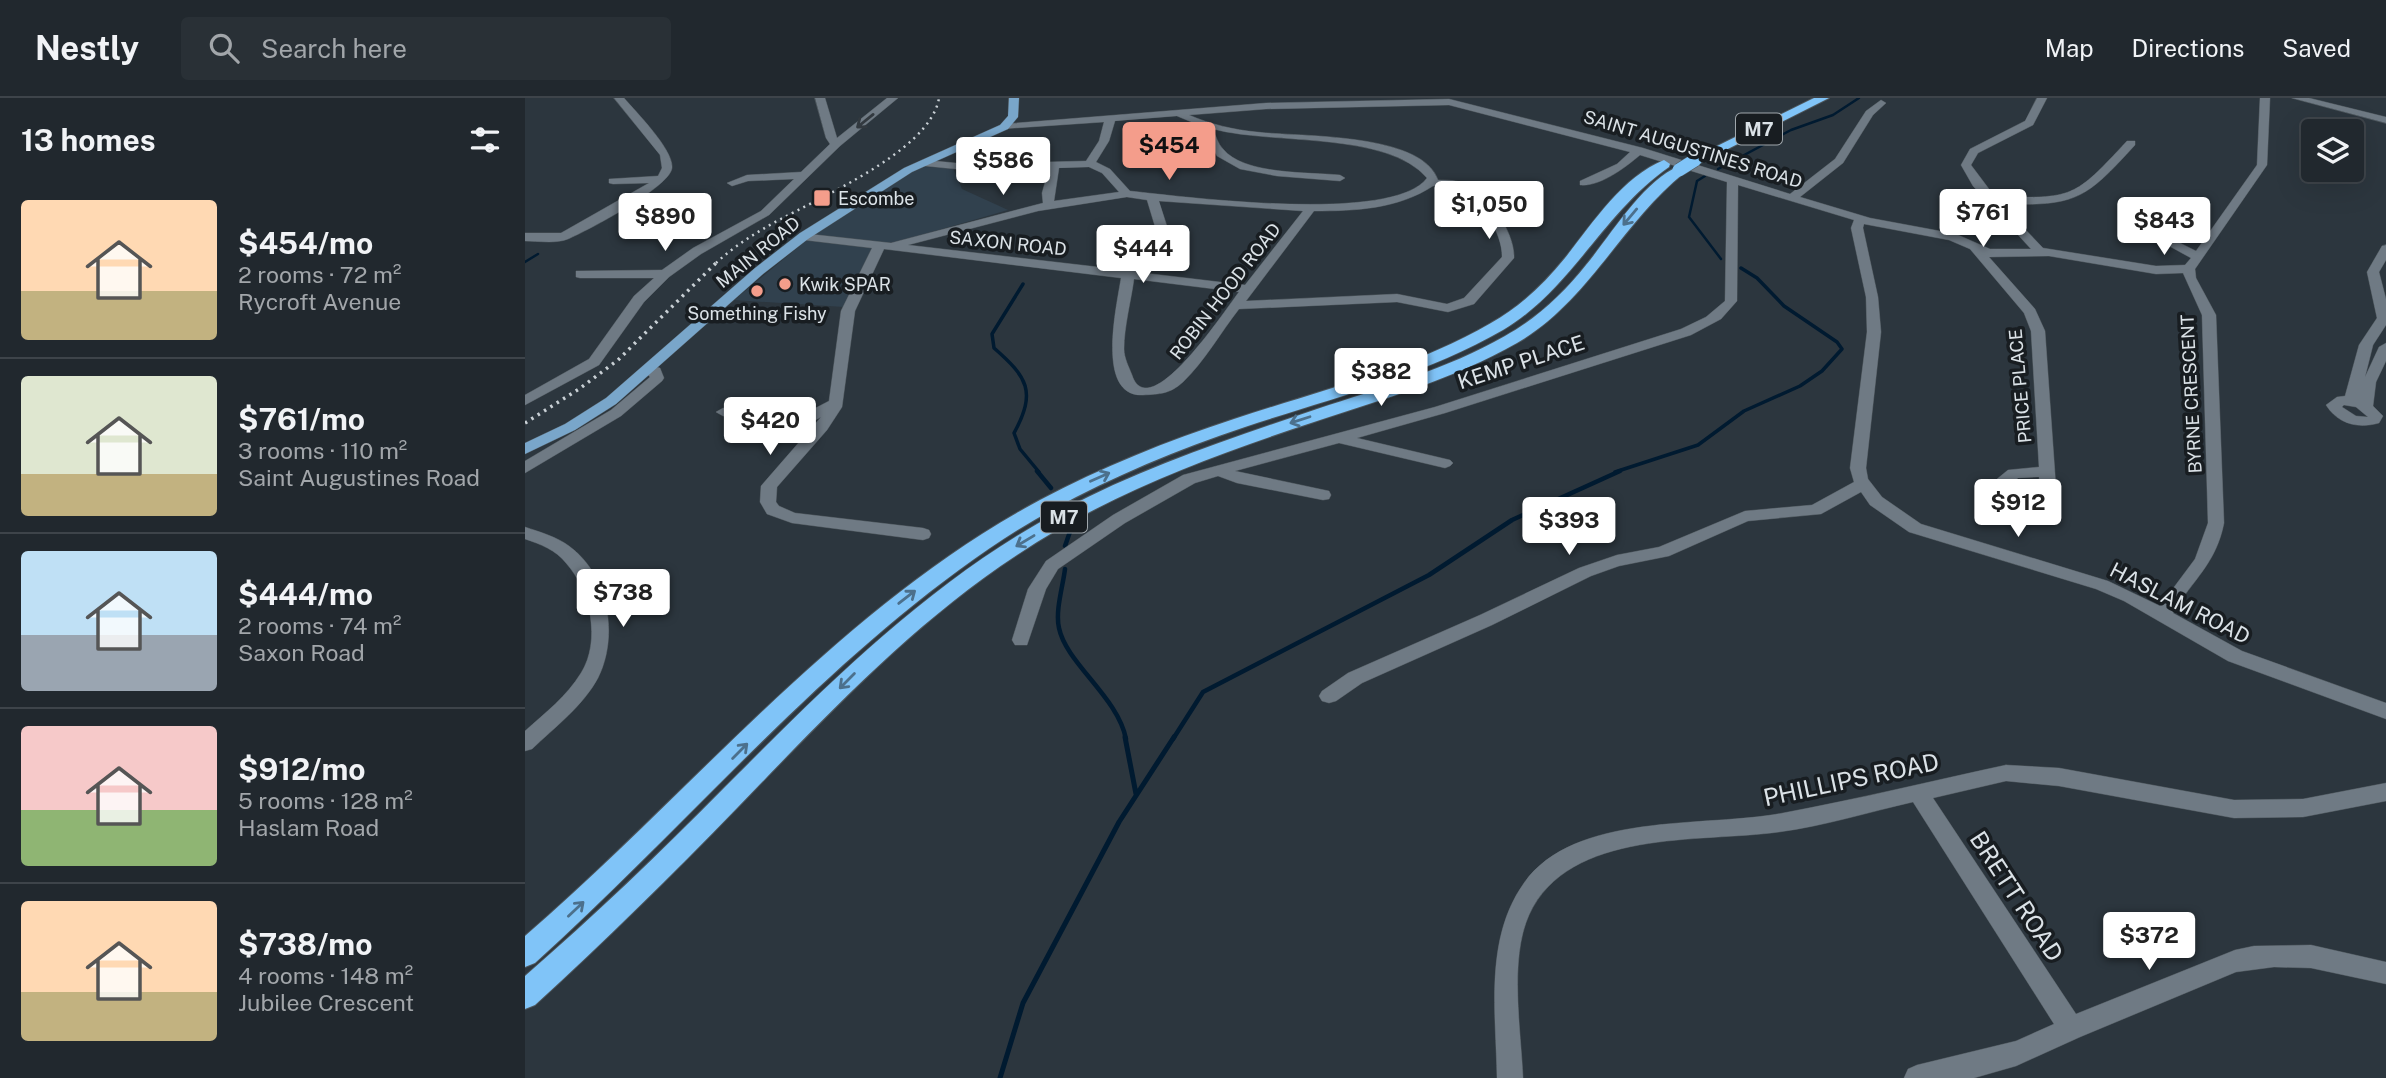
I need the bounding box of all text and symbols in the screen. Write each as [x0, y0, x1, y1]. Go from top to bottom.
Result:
search box [181, 17, 671, 80]
text: Nestly [35, 29, 139, 67]
icon: search [205, 29, 243, 67]
text: Search here [261, 33, 407, 64]
text: Map [2045, 34, 2094, 62]
text: Directions [2132, 34, 2244, 62]
text: Saved [2282, 34, 2351, 62]
street label: SAINT AUGUSTINES ROAD [1581, 106, 1805, 192]
one-way arrow [856, 113, 874, 129]
road number: M7 [1736, 114, 1782, 144]
map controls [2301, 119, 2364, 182]
button: layers [2301, 119, 2364, 182]
icon: filters [466, 121, 504, 159]
text: 13 homes [21, 122, 156, 158]
pin: $454 [1128, 122, 1210, 182]
text: $454 [1138, 131, 1200, 158]
pin: $586 [962, 138, 1044, 197]
text: $586 [972, 146, 1034, 173]
pin: $1,050 [1432, 181, 1546, 241]
marker: Escombe [812, 188, 832, 208]
place label: Escombe [838, 188, 915, 209]
text: $1,050 [1450, 190, 1528, 217]
pin: $761 [1942, 190, 2024, 249]
pin: $890 [624, 194, 706, 253]
text: $761 [1956, 198, 2010, 225]
pin: $843 [2123, 198, 2205, 257]
text: $890 [635, 202, 695, 229]
text: $843 [2133, 206, 2195, 233]
one-way arrow [1622, 207, 1638, 225]
street label: MAIN ROAD [712, 212, 804, 292]
street label: ROBIN HOOD ROAD [1165, 219, 1285, 363]
text: $454/mo [238, 225, 373, 261]
street label: SAXON ROAD [948, 226, 1068, 260]
pin: $444 [1102, 226, 1184, 285]
icon: home [77, 228, 161, 312]
text: $444 [1113, 234, 1173, 261]
text: 2 rooms · 72 m² [238, 261, 401, 288]
place label: Kwik SPAR [799, 274, 891, 295]
marker: Kwik SPAR [777, 276, 793, 292]
marker: Something Fishy [749, 283, 765, 299]
text: Rycroft Avenue [238, 288, 401, 315]
place label: Something Fishy [687, 303, 827, 324]
street label: BYRNE CRESCENT [2176, 314, 2206, 474]
street label: PRICE PLACE [2005, 328, 2035, 444]
street label: KEMP PLACE [1454, 330, 1588, 394]
pin: $382 [1340, 348, 1422, 408]
text: $382 [1351, 357, 1411, 384]
pin: $420 [729, 398, 811, 457]
text: $761/mo [238, 401, 365, 437]
icon: home [77, 404, 161, 488]
text: $420 [740, 406, 800, 433]
one-way arrow [1289, 415, 1311, 428]
text: 3 rooms · 110 m² [238, 437, 407, 464]
text: Saint Augustines Road [238, 464, 480, 491]
one-way arrow [1089, 470, 1110, 483]
pin: $912 [1977, 480, 2059, 539]
text: $912 [1990, 488, 2046, 515]
pin: $393 [1528, 498, 1610, 557]
road number: M7 [1041, 502, 1087, 532]
text: $393 [1538, 506, 1600, 533]
one-way arrow [1015, 534, 1035, 548]
street label: HASLAM ROAD [2106, 557, 2254, 649]
pin: $738 [582, 570, 664, 629]
text: $444/mo [238, 576, 373, 612]
text: $738 [593, 578, 653, 605]
icon: home [77, 579, 161, 663]
one-way arrow [898, 590, 916, 605]
text: 2 rooms · 74 m² [238, 612, 401, 639]
text: Saxon Road [238, 639, 365, 666]
one-way arrow [838, 672, 855, 689]
one-way arrow [731, 742, 748, 759]
street label: PHILLIPS ROAD [1761, 747, 1941, 811]
text: $912/mo [238, 751, 366, 787]
icon: home [77, 754, 161, 838]
text: 5 rooms · 128 m² [238, 787, 413, 814]
text: Haslam Road [238, 814, 379, 841]
street label: BRETT ROAD [1965, 826, 2069, 966]
one-way arrow [567, 901, 585, 917]
pin: $372 [2108, 912, 2190, 972]
text: $372 [2119, 921, 2179, 948]
text: $738/mo [238, 926, 372, 962]
icon: home [77, 929, 161, 1013]
text: 4 rooms · 148 m² [238, 962, 413, 989]
text: Jubilee Crescent [238, 989, 414, 1016]

